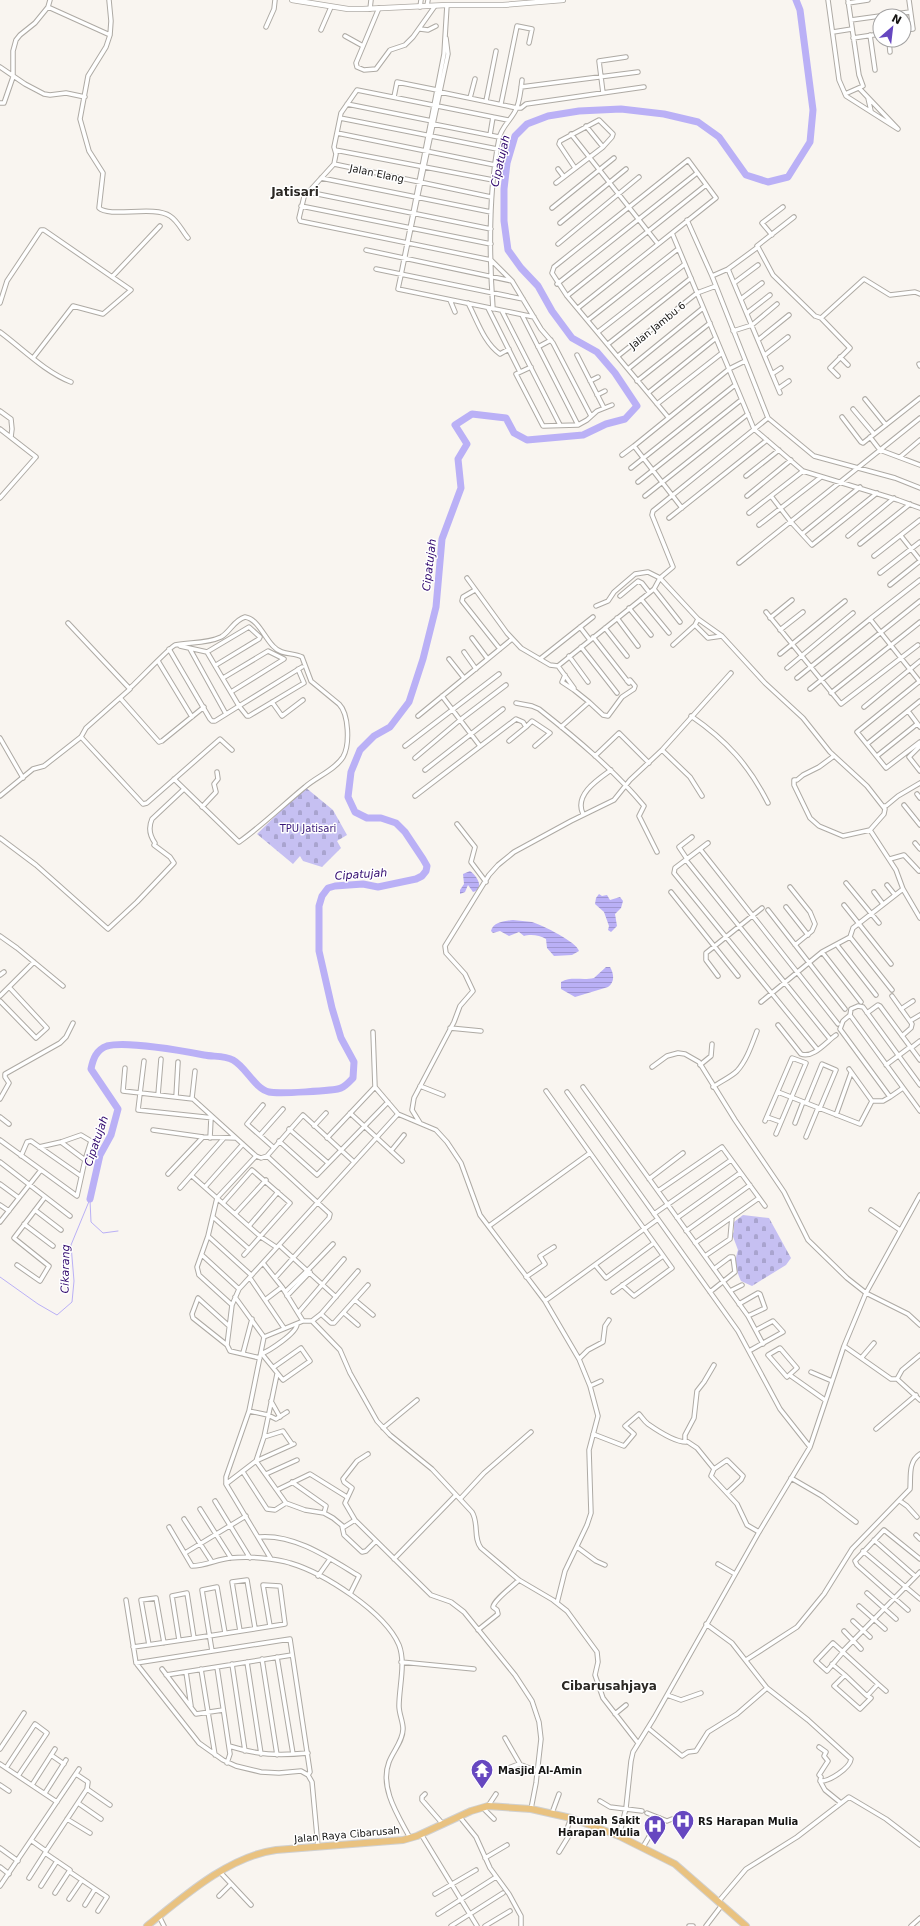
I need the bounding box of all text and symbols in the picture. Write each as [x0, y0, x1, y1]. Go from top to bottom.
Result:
north arrow [872, 8, 912, 48]
text: N [889, 12, 904, 28]
water label: Cipatujah [488, 134, 513, 188]
street label: Jalan Elang [348, 162, 405, 185]
district label: Jatisari [270, 185, 319, 199]
street label: Jalan Jambu 6 [626, 300, 687, 352]
water label: Cipatujah [420, 538, 439, 592]
park label: TPU Jatisari [279, 823, 336, 834]
water label: Cipatujah [334, 866, 388, 883]
water label: Cipatujah [82, 1114, 111, 1168]
water label: Cikarang [59, 1244, 72, 1294]
district label: Cibarusahjaya [561, 1679, 657, 1693]
temple icon: Masjid Al-Amin [469, 1757, 495, 1790]
place label: Masjid Al-Amin [498, 1765, 582, 1776]
hospital icon: RS Harapan Mulia [670, 1808, 696, 1841]
hospital icon: Rumah Sakit Harapan Mulia [642, 1813, 668, 1846]
place label: Rumah Sakit Harapan Mulia [558, 1815, 640, 1838]
place label: RS Harapan Mulia [698, 1816, 798, 1827]
street label: Jalan Raya Cibarusah [293, 1824, 400, 1845]

